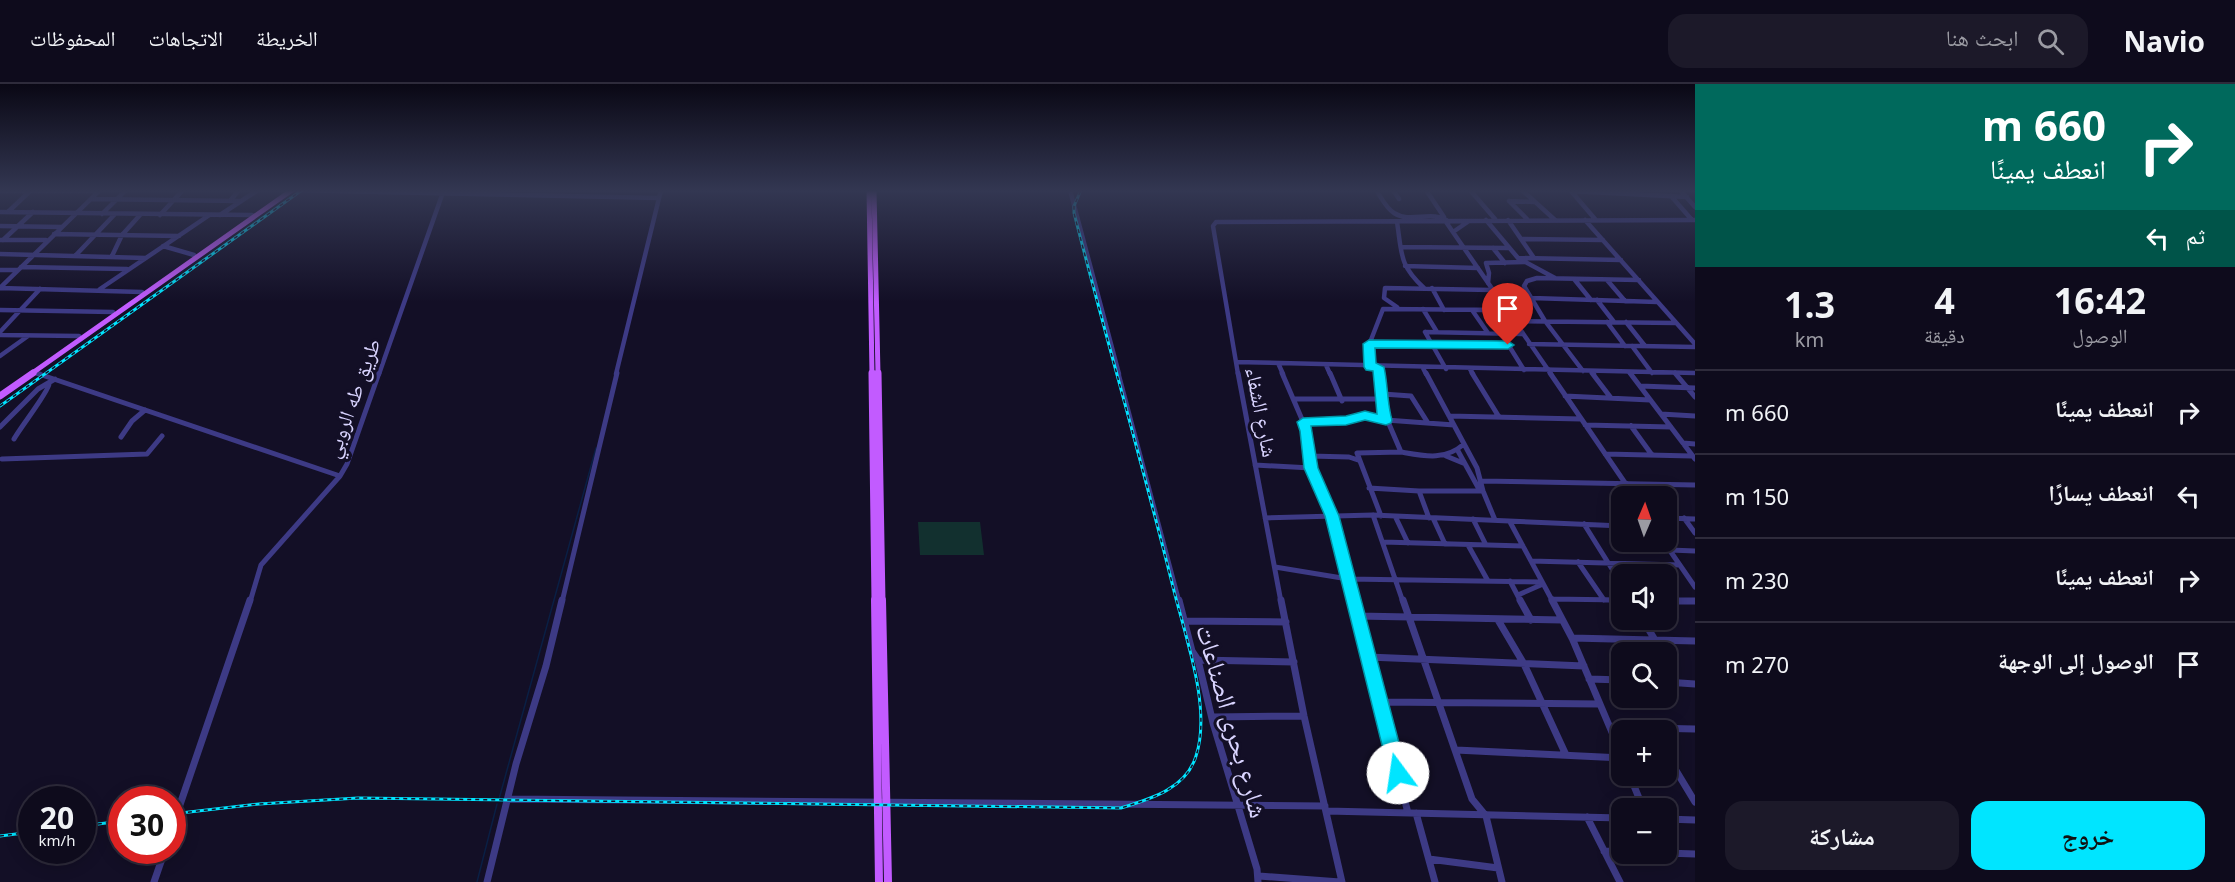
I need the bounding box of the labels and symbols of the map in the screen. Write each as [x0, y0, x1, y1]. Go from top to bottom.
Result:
pin [1482, 283, 1533, 345]
street label: طريق طه الروبي [317, 334, 390, 463]
street label: شارع الشفاء [1240, 364, 1284, 460]
north arrow [1611, 486, 1677, 552]
street label: شارع بحرى الصناعات [1188, 620, 1278, 822]
position arrow [1366, 741, 1430, 805]
speed limit sign: 30 [108, 786, 186, 864]

